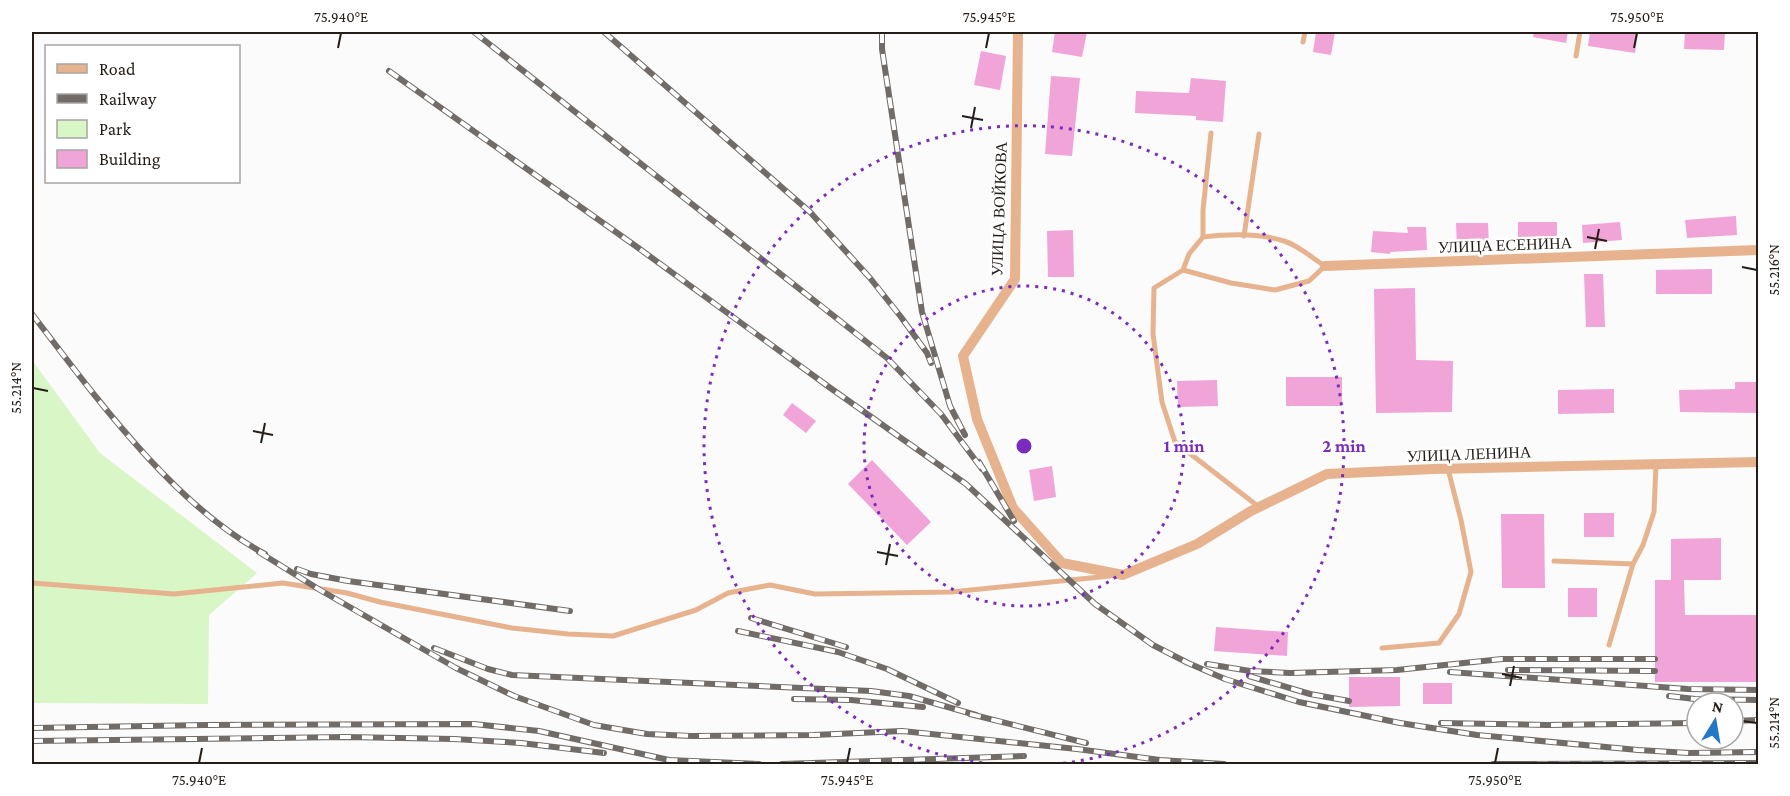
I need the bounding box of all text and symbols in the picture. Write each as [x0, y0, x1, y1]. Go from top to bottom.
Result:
text: 75.940°E [314, 9, 368, 25]
text: 75.945°E [963, 9, 1015, 25]
text: 75.950°E [1610, 9, 1664, 25]
legend [45, 45, 240, 183]
text: Road [99, 59, 136, 79]
text: Railway [99, 89, 157, 109]
text: Park [99, 119, 131, 139]
street label: УЛИЦА ВОЙКОВА [987, 141, 1011, 277]
text: Building [99, 149, 161, 169]
street label: УЛИЦА ЕСЕНИНА [1438, 234, 1573, 257]
text: 55.216°N [1766, 244, 1782, 296]
text: 55.214°N [8, 362, 24, 414]
centre of rings [1014, 436, 1034, 456]
text: 1 min [1164, 436, 1205, 456]
text: 2 min [1322, 436, 1366, 456]
street label: УЛИЦА ЛЕНИНА [1406, 443, 1532, 466]
north arrow [1685, 691, 1745, 751]
text: N [1711, 697, 1725, 716]
text: 55.214°N [1766, 697, 1782, 749]
text: 75.940°E [172, 772, 226, 788]
text: 75.945°E [821, 772, 873, 788]
text: 75.950°E [1468, 772, 1522, 788]

